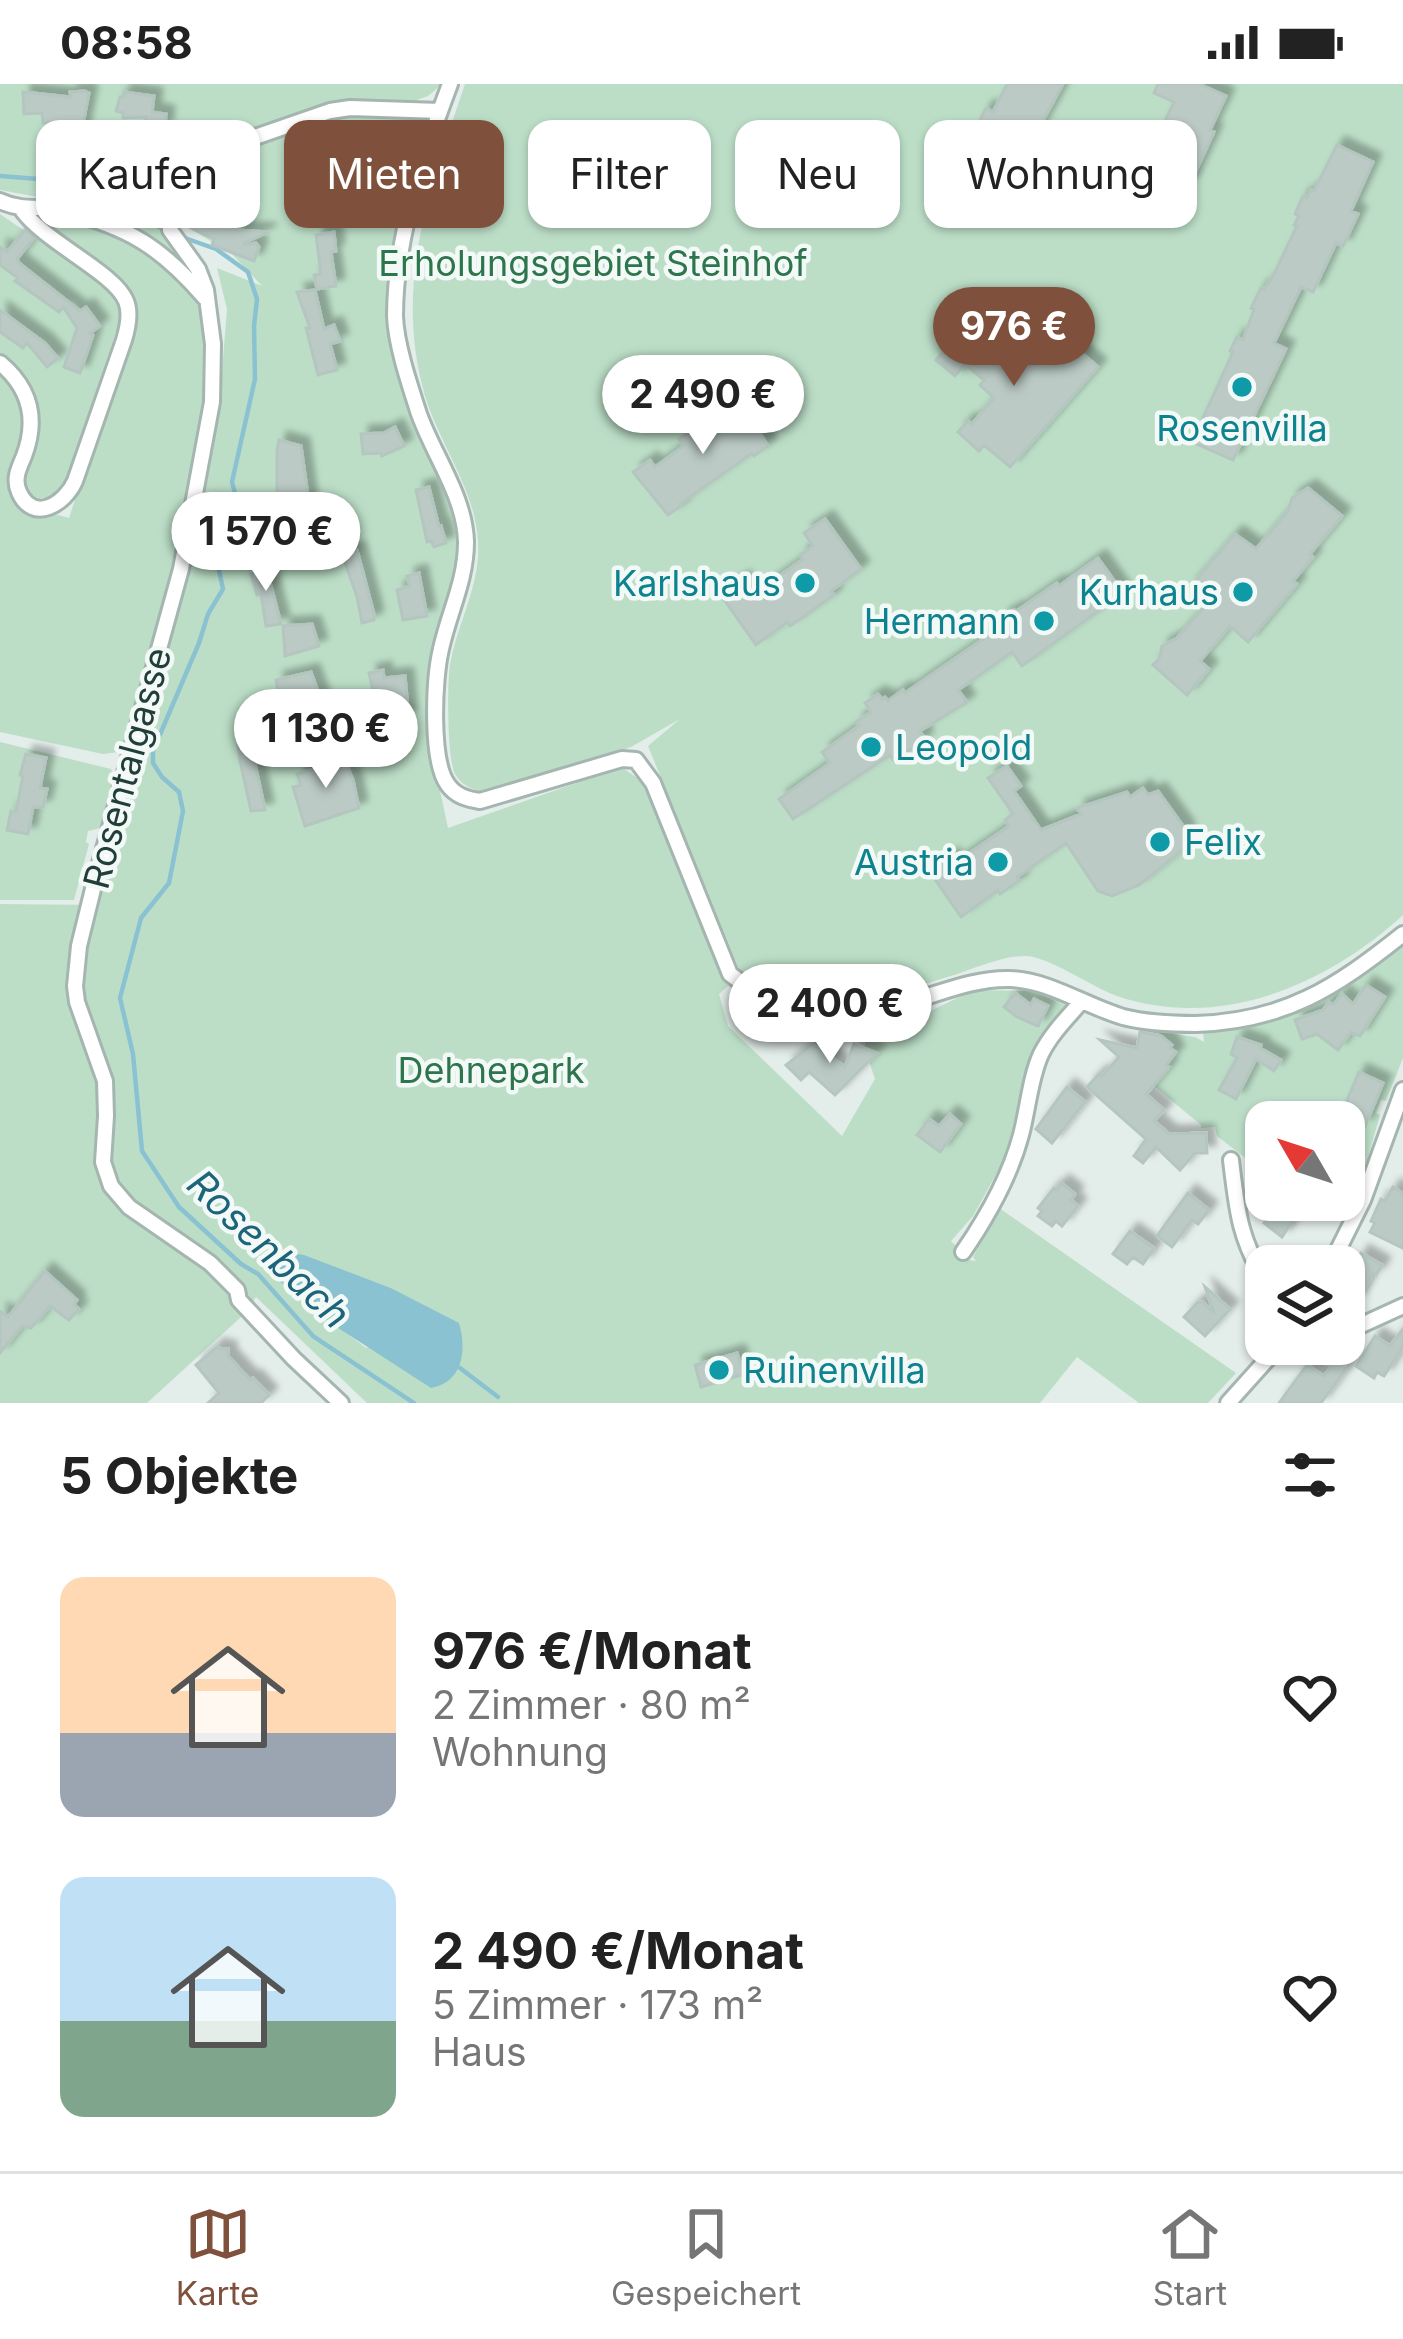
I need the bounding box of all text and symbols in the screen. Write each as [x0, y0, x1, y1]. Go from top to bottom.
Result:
text: 08:58 [60, 15, 193, 70]
chip: Kaufen [36, 120, 260, 228]
chip: Mieten [284, 120, 504, 228]
chip: Filter [528, 120, 711, 228]
chip: Neu [735, 120, 900, 228]
chip: Wohnung [924, 120, 1197, 228]
park label: Erholungsgebiet Steinhof [378, 241, 808, 285]
pin: 976 € [930, 287, 1098, 389]
text: 976 € [960, 302, 1068, 349]
pin: 2 490 € [592, 355, 814, 457]
text: 2 490 € [629, 370, 777, 417]
marker: Rosenvilla [1229, 374, 1255, 400]
place label: Rosenvilla [1156, 406, 1328, 450]
pin: 1 570 € [155, 492, 377, 594]
text: 1 570 € [198, 507, 334, 554]
place label: Karlshaus [613, 561, 781, 605]
marker: Karlshaus [792, 570, 818, 596]
place label: Kurhaus [1079, 570, 1219, 614]
marker: Kurhaus [1230, 579, 1256, 605]
place label: Hermann [864, 599, 1020, 643]
marker: Hermann [1031, 608, 1057, 634]
street label: Rosentalgasse [74, 643, 180, 893]
pin: 1 130 € [215, 689, 437, 791]
text: 1 130 € [261, 704, 391, 751]
place label: Leopold [895, 725, 1032, 769]
marker: Leopold [858, 734, 884, 760]
place label: Felix [1184, 820, 1262, 864]
marker: Felix [1147, 829, 1173, 855]
place label: Austria [854, 840, 974, 884]
marker: Austria [985, 849, 1011, 875]
pin: 2 400 € [719, 964, 941, 1066]
text: 2 400 € [756, 979, 904, 1026]
park label: Dehnepark [398, 1048, 585, 1092]
north arrow [1245, 1101, 1365, 1221]
map controls [1245, 1101, 1365, 1365]
water label: Rosenbach [178, 1160, 360, 1338]
button: layers [1245, 1245, 1365, 1365]
place label: Ruinenvilla [743, 1348, 926, 1392]
marker: Ruinenvilla [706, 1357, 732, 1383]
icon: filters [1277, 1442, 1343, 1508]
text: 5 Objekte [60, 1445, 298, 1506]
text: 976 €/Monat [432, 1620, 752, 1681]
icon: home [156, 1625, 300, 1769]
icon: heart [1277, 1664, 1343, 1730]
text: 2 Zimmer · 80 m² [432, 1681, 751, 1728]
text: Wohnung [432, 1728, 608, 1775]
text: 2 490 €/Monat [432, 1920, 804, 1981]
icon: home [156, 1925, 300, 2069]
icon: heart [1277, 1964, 1343, 2030]
text: 5 Zimmer · 173 m² [432, 1981, 763, 2028]
text: Haus [432, 2028, 527, 2075]
tab: Karte [176, 2201, 259, 2313]
tab: Gespeichert [611, 2201, 801, 2313]
tab: Start [1153, 2201, 1227, 2313]

